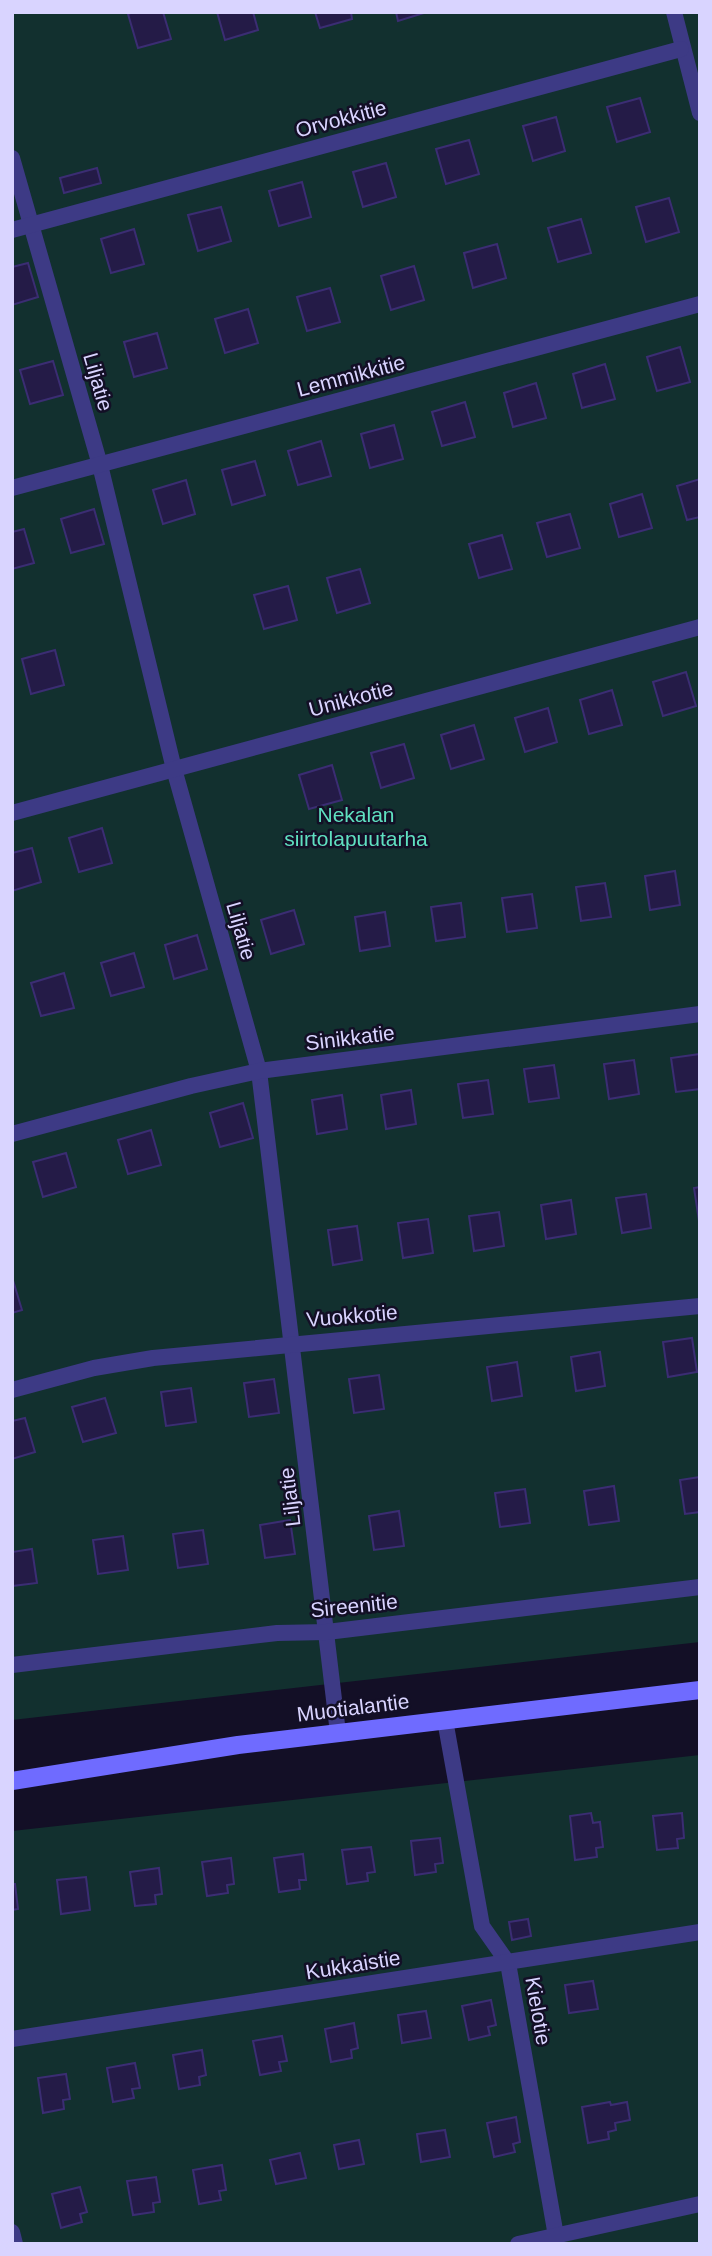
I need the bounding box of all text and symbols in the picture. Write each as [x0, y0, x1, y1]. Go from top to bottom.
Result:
street label: Orvokkitie [293, 95, 389, 142]
street label: Liljatie [79, 350, 118, 414]
street label: Lemmikkitie [294, 350, 407, 401]
street label: Unikkotie [306, 676, 396, 721]
park label: Nekalan siirtolapuutarha [284, 803, 428, 850]
street label: Liljatie [222, 899, 261, 963]
street label: Sinikkatie [304, 1021, 396, 1054]
street label: Vuokkotie [305, 1300, 399, 1331]
street label: Liljatie [274, 1466, 305, 1528]
street label: Sireenitie [309, 1589, 399, 1622]
street label: Muotialantie [295, 1689, 411, 1726]
street label: Kukkaistie [304, 1946, 402, 1983]
street label: Kielotie [521, 1975, 556, 2047]

